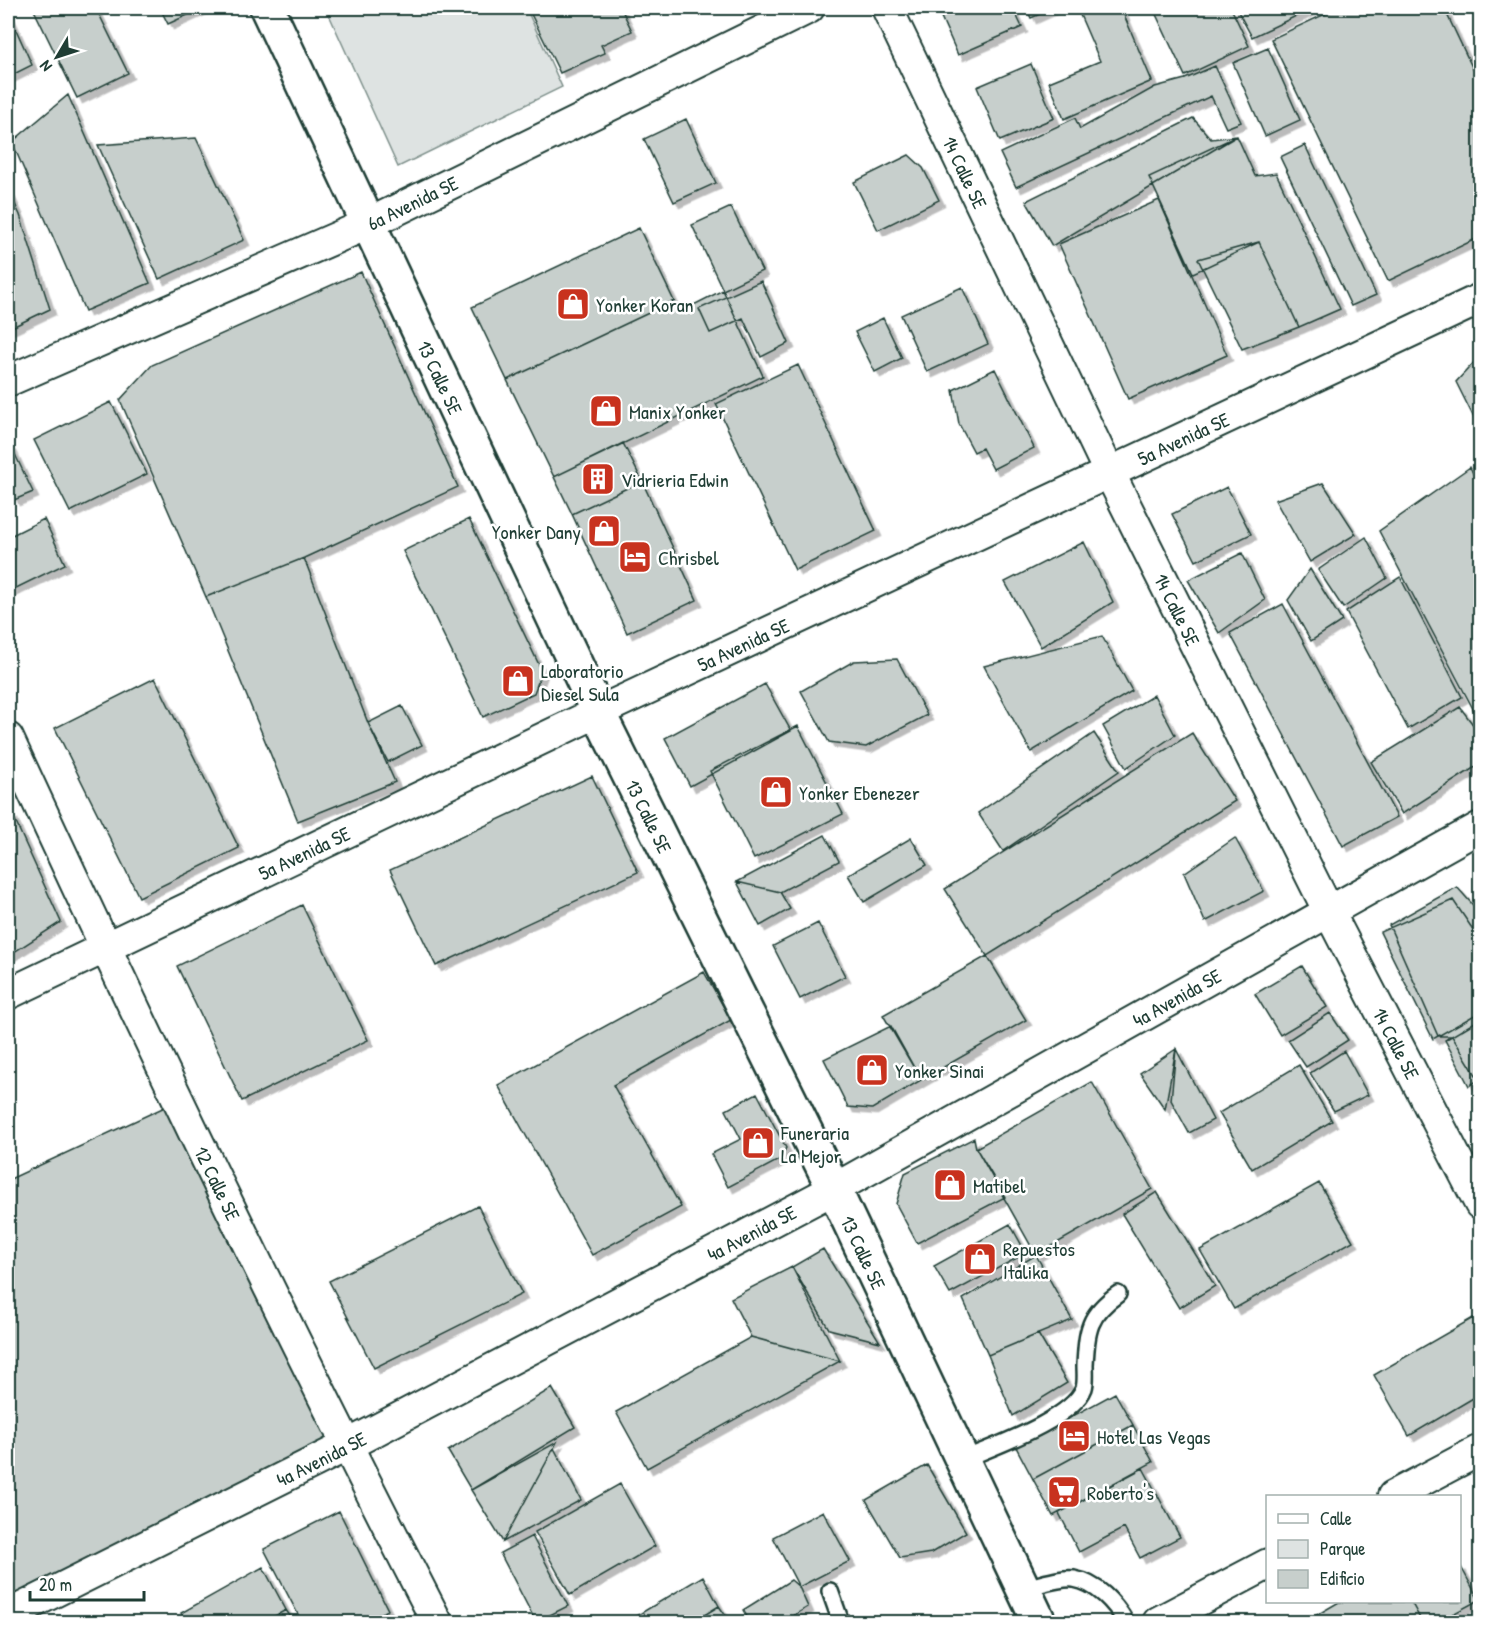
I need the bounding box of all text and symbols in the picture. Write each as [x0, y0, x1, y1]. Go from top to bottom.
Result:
north arrow [27, 27, 87, 87]
text: N [34, 56, 57, 77]
street label: 14 Calle SE [937, 131, 995, 213]
street label: 6a Avenida SE [362, 169, 462, 236]
shop icon: Yonker Koran [555, 286, 591, 322]
place label: Yonker Koran [596, 291, 694, 318]
street label: 13 Calle SE [412, 336, 470, 419]
shop icon: Manix Yonker [588, 393, 624, 429]
place label: Manix Yonker [629, 398, 726, 425]
street label: 5a Avenida SE [1133, 405, 1234, 471]
building icon: Vidrieria Edwin [580, 461, 616, 497]
place label: Vidrieria Edwin [621, 466, 729, 493]
shop icon: Yonker Dany [586, 513, 622, 549]
place label: Yonker Dany [492, 518, 581, 545]
hotel icon: Chrisbel [617, 539, 653, 575]
place label: Chrisbel [658, 544, 719, 571]
street label: 14 Calle SE [1148, 569, 1207, 650]
street label: 5a Avenida SE [693, 611, 793, 677]
place label: Laboratorio Diesel Sula [541, 657, 623, 707]
shop icon: Laboratorio Diesel Sula [500, 663, 536, 699]
shop icon: Yonker Ebenezer [758, 774, 794, 810]
street label: 13 Calle SE [620, 775, 679, 858]
place label: Yonker Ebenezer [799, 779, 920, 806]
street label: 5a Avenida SE [254, 819, 354, 886]
street label: 4a Avenida SE [1127, 961, 1226, 1033]
street label: 14 Calle SE [1367, 1003, 1427, 1084]
shop icon: Yonker Sinai [854, 1052, 890, 1088]
place label: Yonker Sinai [895, 1057, 985, 1084]
place label: Funeraria La Mejor [780, 1119, 849, 1169]
shop icon: Funeraria La Mejor [740, 1125, 776, 1161]
street label: 12 Calle SE [189, 1141, 247, 1225]
shop icon: Matibel [932, 1167, 968, 1203]
place label: Matibel [973, 1172, 1026, 1199]
street label: 4a Avenida SE [702, 1198, 801, 1267]
street label: 13 Calle SE [835, 1211, 893, 1294]
place label: Repuestos Italika [1003, 1235, 1075, 1285]
shop icon: Repuestos Italika [962, 1241, 998, 1277]
hotel icon: Hotel Las Vegas [1056, 1418, 1092, 1454]
place label: Hotel Las Vegas [1097, 1423, 1211, 1450]
street label: 4a Avenida SE [271, 1424, 371, 1492]
supermarket icon: Roberto's [1046, 1474, 1082, 1510]
place label: Roberto's [1087, 1479, 1154, 1506]
legend [1266, 1495, 1461, 1603]
text: Calle [1320, 1506, 1352, 1531]
text: Parque [1320, 1536, 1365, 1561]
scale bar [30, 1564, 144, 1602]
text: Edificio [1320, 1566, 1364, 1591]
text: 20 m [39, 1572, 72, 1597]

